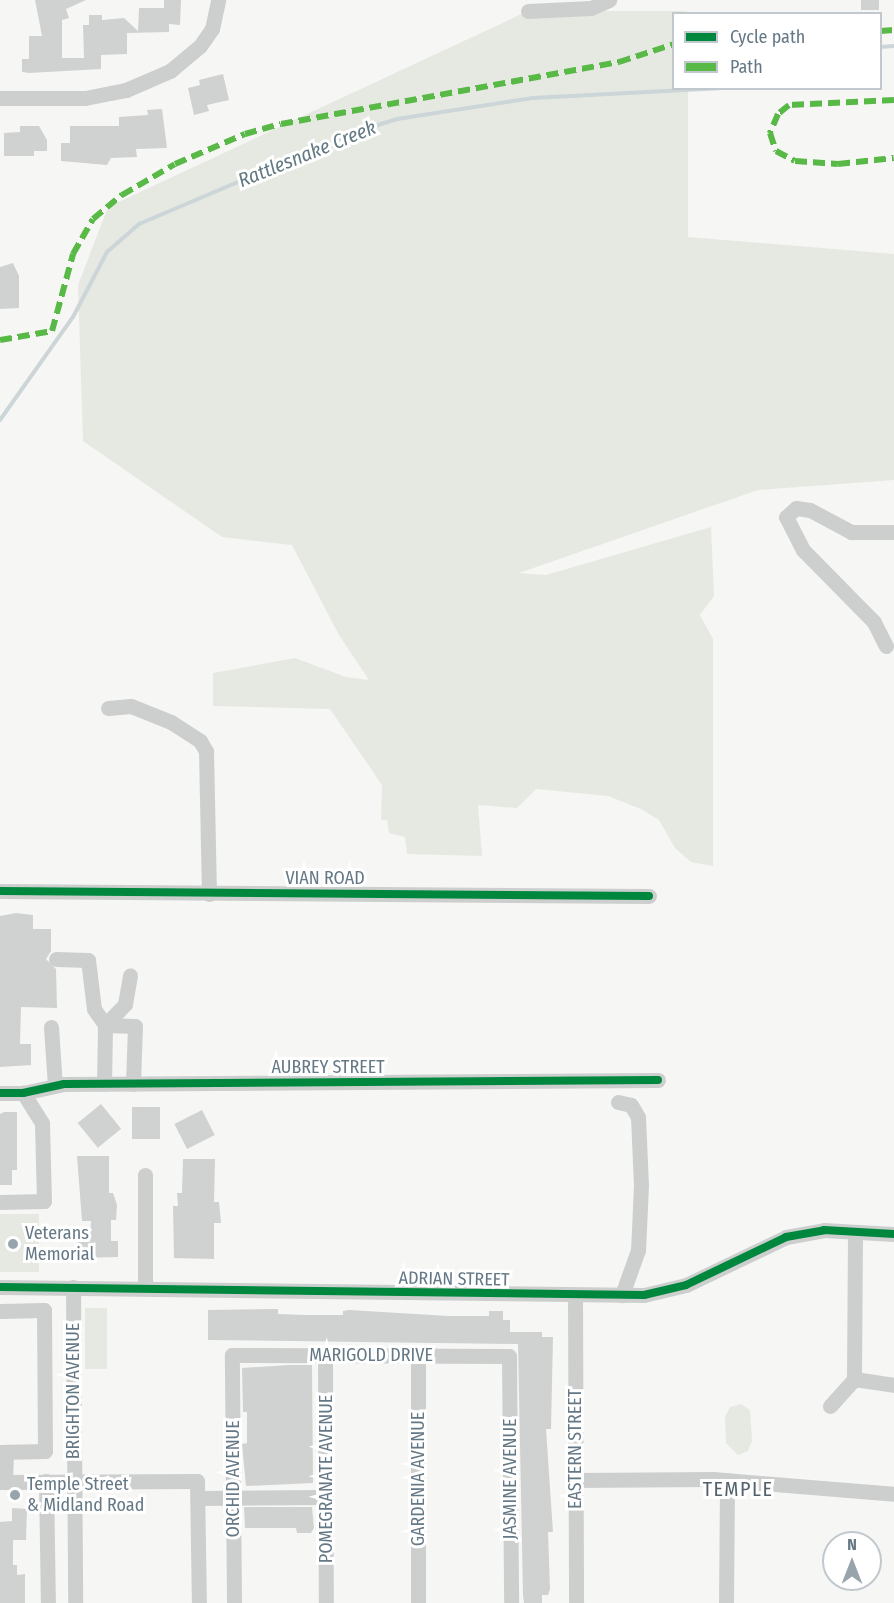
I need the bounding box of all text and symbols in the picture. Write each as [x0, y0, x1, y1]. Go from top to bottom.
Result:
legend [672, 12, 882, 90]
text: Cycle path [730, 26, 805, 48]
text: Path [730, 56, 763, 78]
water label: Rattlesnake Creek [235, 115, 379, 193]
street label: VIAN ROAD [285, 867, 365, 889]
street label: AUBREY STREET [272, 1056, 384, 1078]
place label: Veterans Memorial [25, 1223, 94, 1266]
marker: Veterans Memorial [6, 1237, 20, 1251]
street label: ADRIAN STREET [398, 1267, 510, 1291]
street label: BRIGHTON AVENUE [62, 1323, 84, 1459]
street label: MARIGOLD DRIVE [309, 1344, 433, 1366]
street label: EASTERN STREET [564, 1389, 586, 1509]
street label: POMEGRANATE AVENUE [315, 1395, 337, 1563]
street label: GARDENIA AVENUE [407, 1412, 429, 1546]
street label: JASMINE AVENUE [499, 1418, 521, 1540]
street label: ORCHID AVENUE [222, 1420, 244, 1538]
place label: Temple Street & Midland Road [27, 1474, 144, 1516]
district label: TEMPLE [703, 1477, 773, 1501]
marker: Temple Street & Midland Road [8, 1488, 22, 1502]
north arrow [822, 1531, 882, 1591]
text: N [847, 1535, 857, 1554]

